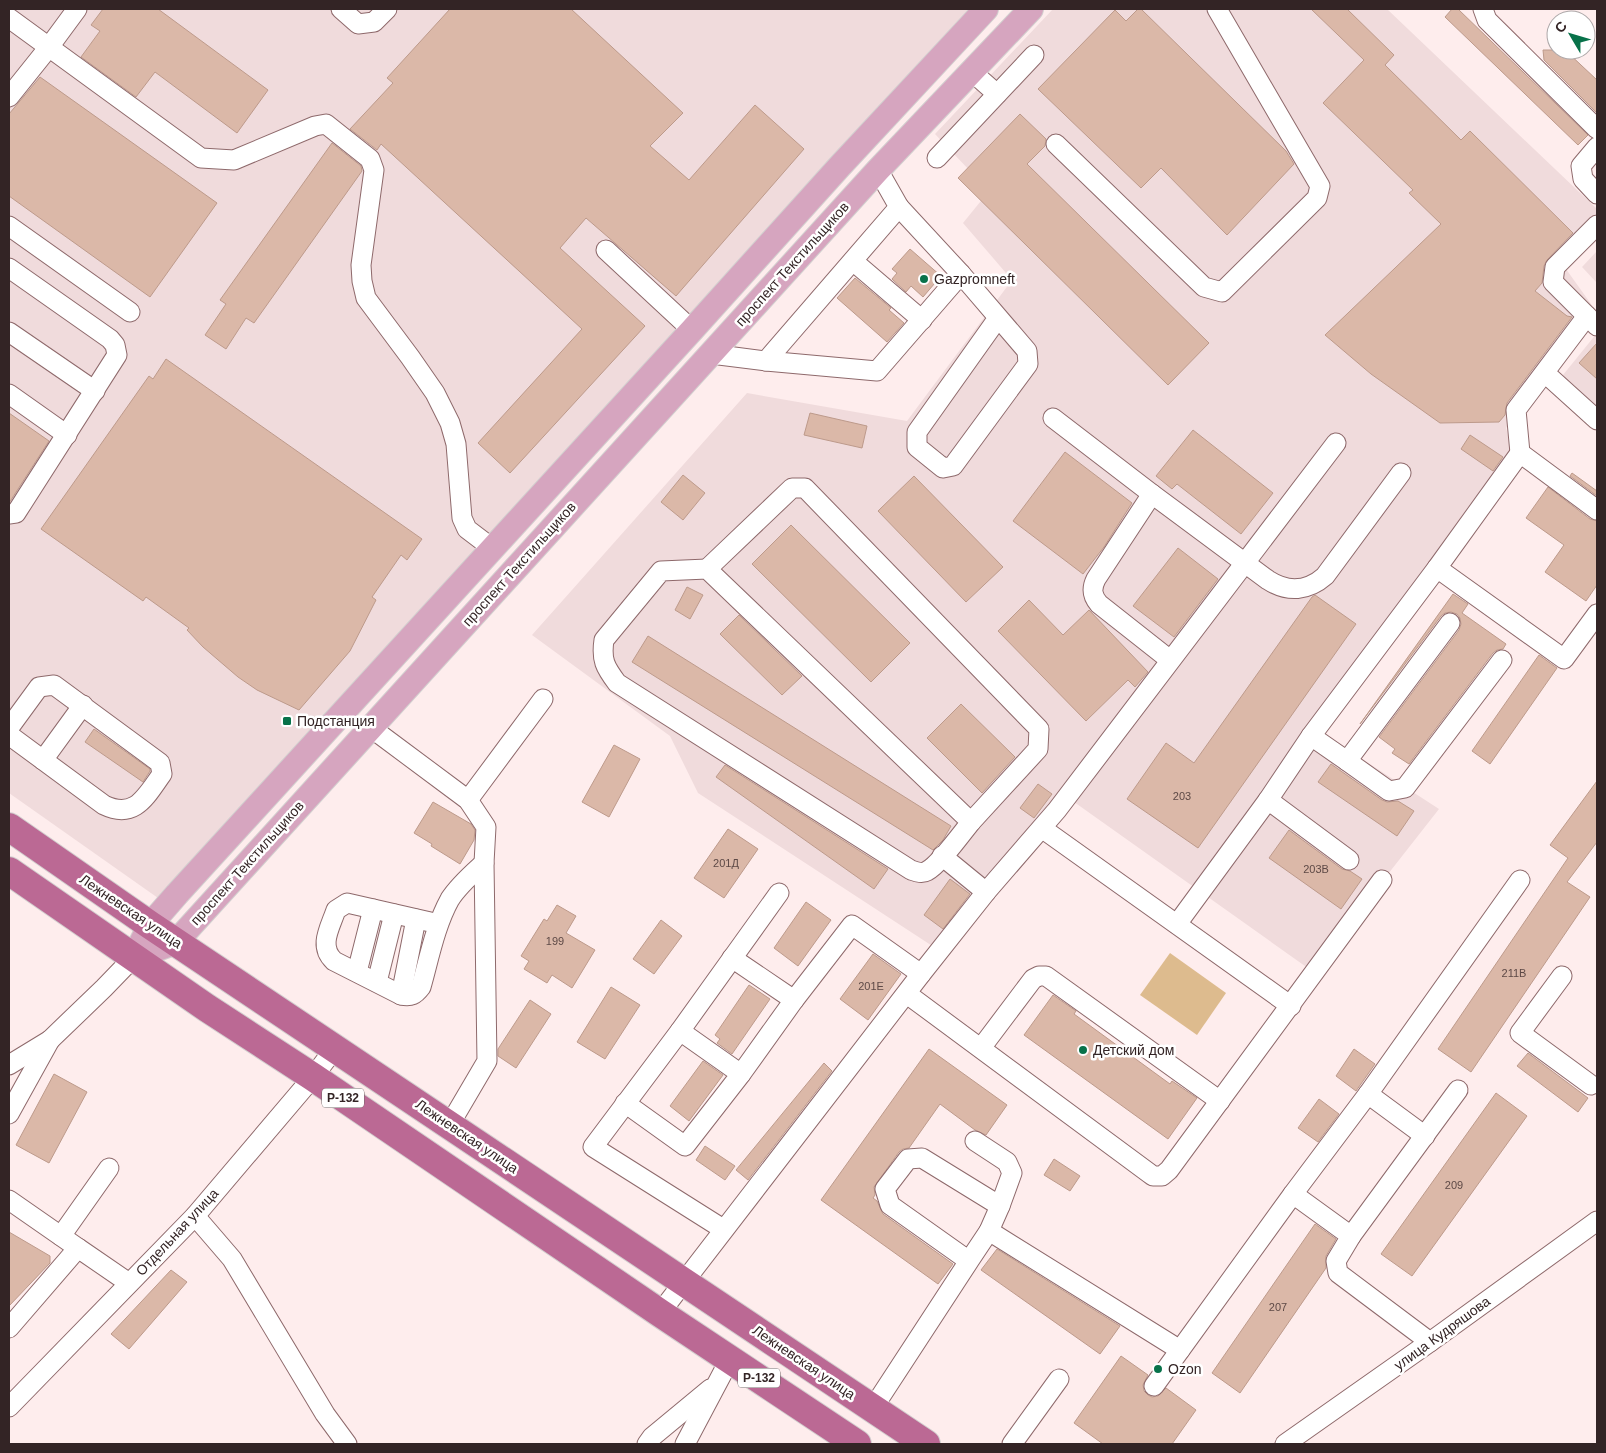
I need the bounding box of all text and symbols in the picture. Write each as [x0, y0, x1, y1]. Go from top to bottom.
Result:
north arrow [1546, 10, 1596, 60]
text: С [1551, 18, 1570, 36]
street label: проспект Текстильщиков [732, 199, 852, 329]
place label: Gazpromneft [934, 271, 1015, 287]
marker: Gazpromneft [918, 273, 930, 285]
street label: проспект Текстильщиков [459, 499, 579, 629]
place label: Подстанция [297, 713, 375, 729]
marker: Подстанция [281, 715, 293, 727]
house number: 203 [1173, 790, 1191, 802]
street label: проспект Текстильщиков [187, 798, 307, 928]
house number: 201Д [713, 857, 739, 869]
house number: 203В [1303, 863, 1329, 875]
street label: Лежневская улица [77, 871, 185, 951]
house number: 199 [546, 935, 564, 947]
house number: 211В [1502, 967, 1526, 979]
house number: 201Е [858, 980, 884, 992]
place label: Детский дом [1093, 1042, 1174, 1058]
marker: Детский дом [1077, 1044, 1089, 1056]
road number: Р-132 [322, 1088, 364, 1108]
street label: Лежневская улица [413, 1096, 521, 1176]
house number: 209 [1445, 1179, 1463, 1191]
street label: Отдельная улица [133, 1185, 222, 1279]
street label: улица Кудряшова [1391, 1293, 1493, 1373]
house number: 207 [1269, 1301, 1287, 1313]
street label: Лежневская улица [750, 1322, 858, 1402]
place label: Ozon [1168, 1361, 1201, 1377]
marker: Ozon [1152, 1363, 1164, 1375]
road number: Р-132 [738, 1369, 780, 1388]

